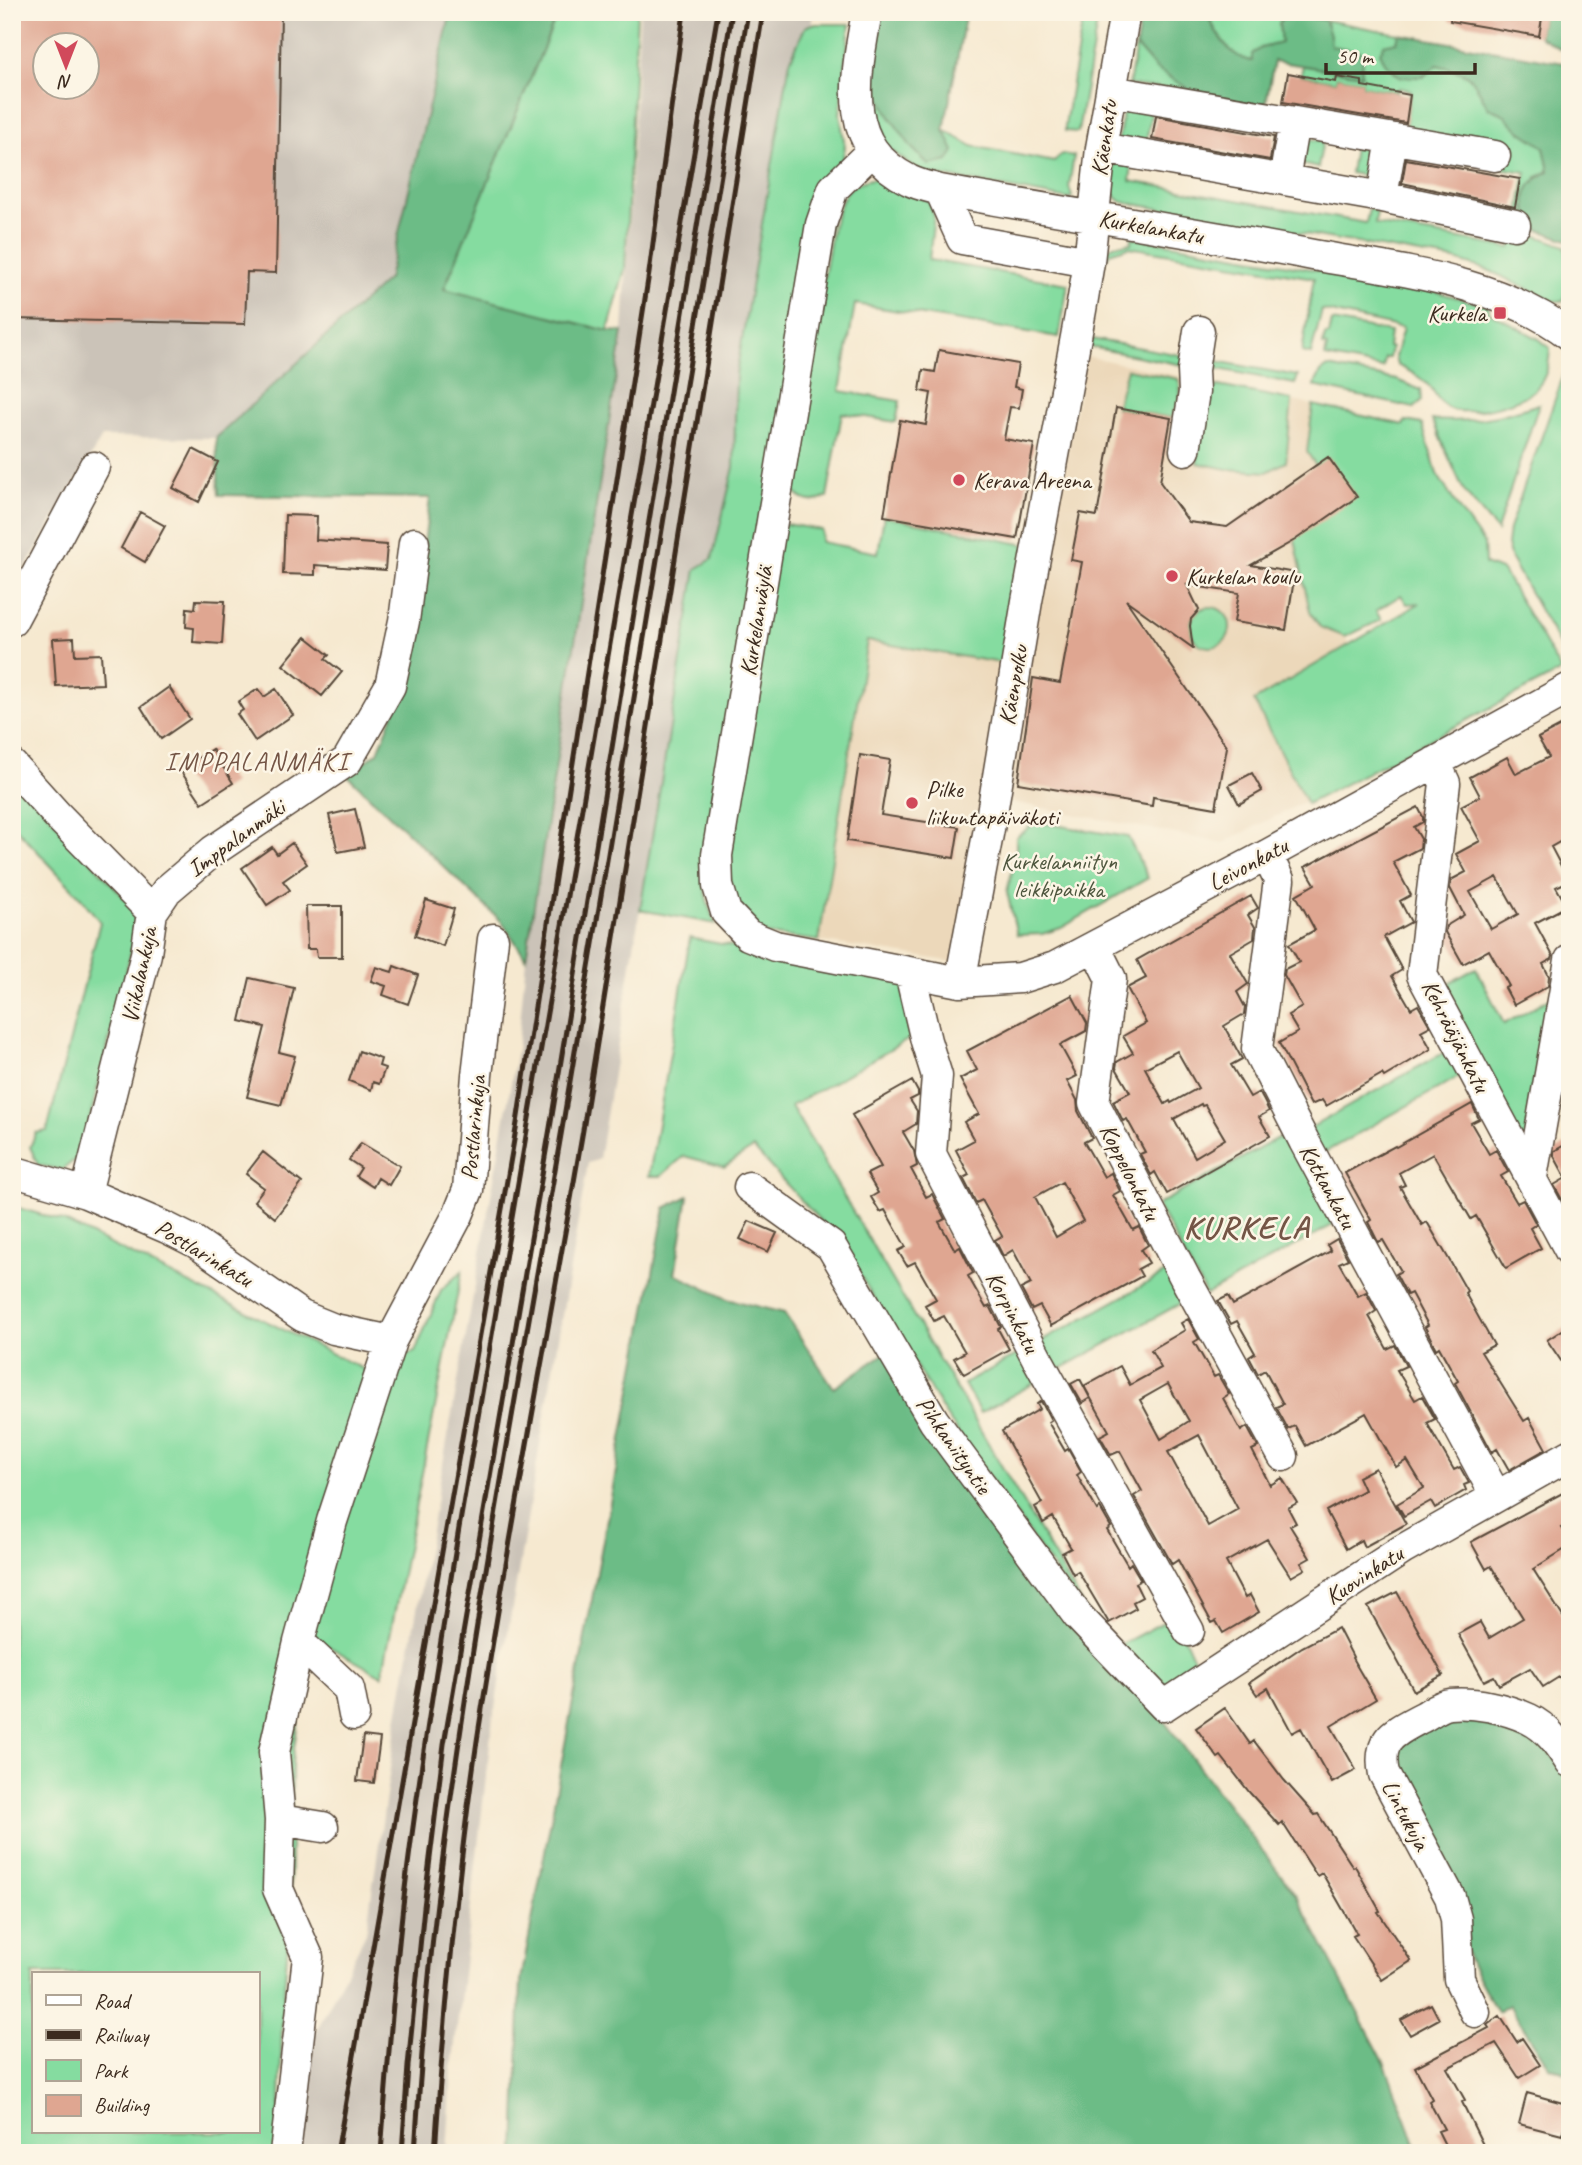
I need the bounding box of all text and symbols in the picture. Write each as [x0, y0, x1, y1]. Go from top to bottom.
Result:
north arrow [32, 32, 102, 102]
scale bar [1326, 32, 1475, 76]
text: 50 m [1337, 43, 1375, 69]
text: N [57, 70, 72, 94]
street label: Käenkatu [1084, 96, 1124, 178]
street label: Kurkelankatu [1097, 203, 1208, 251]
place label: Kurkela [1428, 298, 1488, 328]
marker: Kurkela [1492, 305, 1508, 321]
place label: Kerava Areena [973, 465, 1093, 495]
marker: Kerava Areena [951, 472, 967, 488]
place label: Kurkelan koulu [1186, 561, 1302, 591]
street label: Kurkelanväylä [733, 563, 780, 678]
marker: Kurkelan koulu [1164, 568, 1180, 584]
street label: Käenpolku [991, 641, 1035, 727]
district label: IMPPALANMÄKI [165, 745, 353, 778]
place label: Pilke liikuntapäiväkoti [926, 774, 1061, 832]
street label: Imppalanmäki [181, 791, 293, 884]
marker: Pilke liikuntapäiväkoti [904, 795, 920, 811]
street label: Leivonkatu [1203, 830, 1295, 897]
park label: Kurkelanniityn leikkipaikka [1001, 846, 1117, 904]
street label: Viikalankuja [114, 922, 164, 1026]
street label: Kehrääjänkatu [1415, 975, 1498, 1099]
street label: Postlarinkuja [453, 1073, 493, 1182]
street label: Koppelonkatu [1093, 1119, 1168, 1227]
street label: Kotkankatu [1293, 1139, 1364, 1235]
district label: KURKELA [1184, 1207, 1311, 1248]
street label: Postlarinkatu [150, 1212, 260, 1295]
street label: Korpinkatu [979, 1266, 1048, 1360]
street label: Pihkaniityntie [909, 1390, 1000, 1501]
street label: Kuovinkatu [1319, 1538, 1410, 1611]
street label: Lintukuja [1375, 1775, 1438, 1857]
legend [32, 1972, 259, 2134]
text: Road [94, 1988, 133, 2014]
text: Railway [94, 2022, 150, 2048]
text: Park [94, 2058, 129, 2084]
text: Building [94, 2092, 151, 2118]

